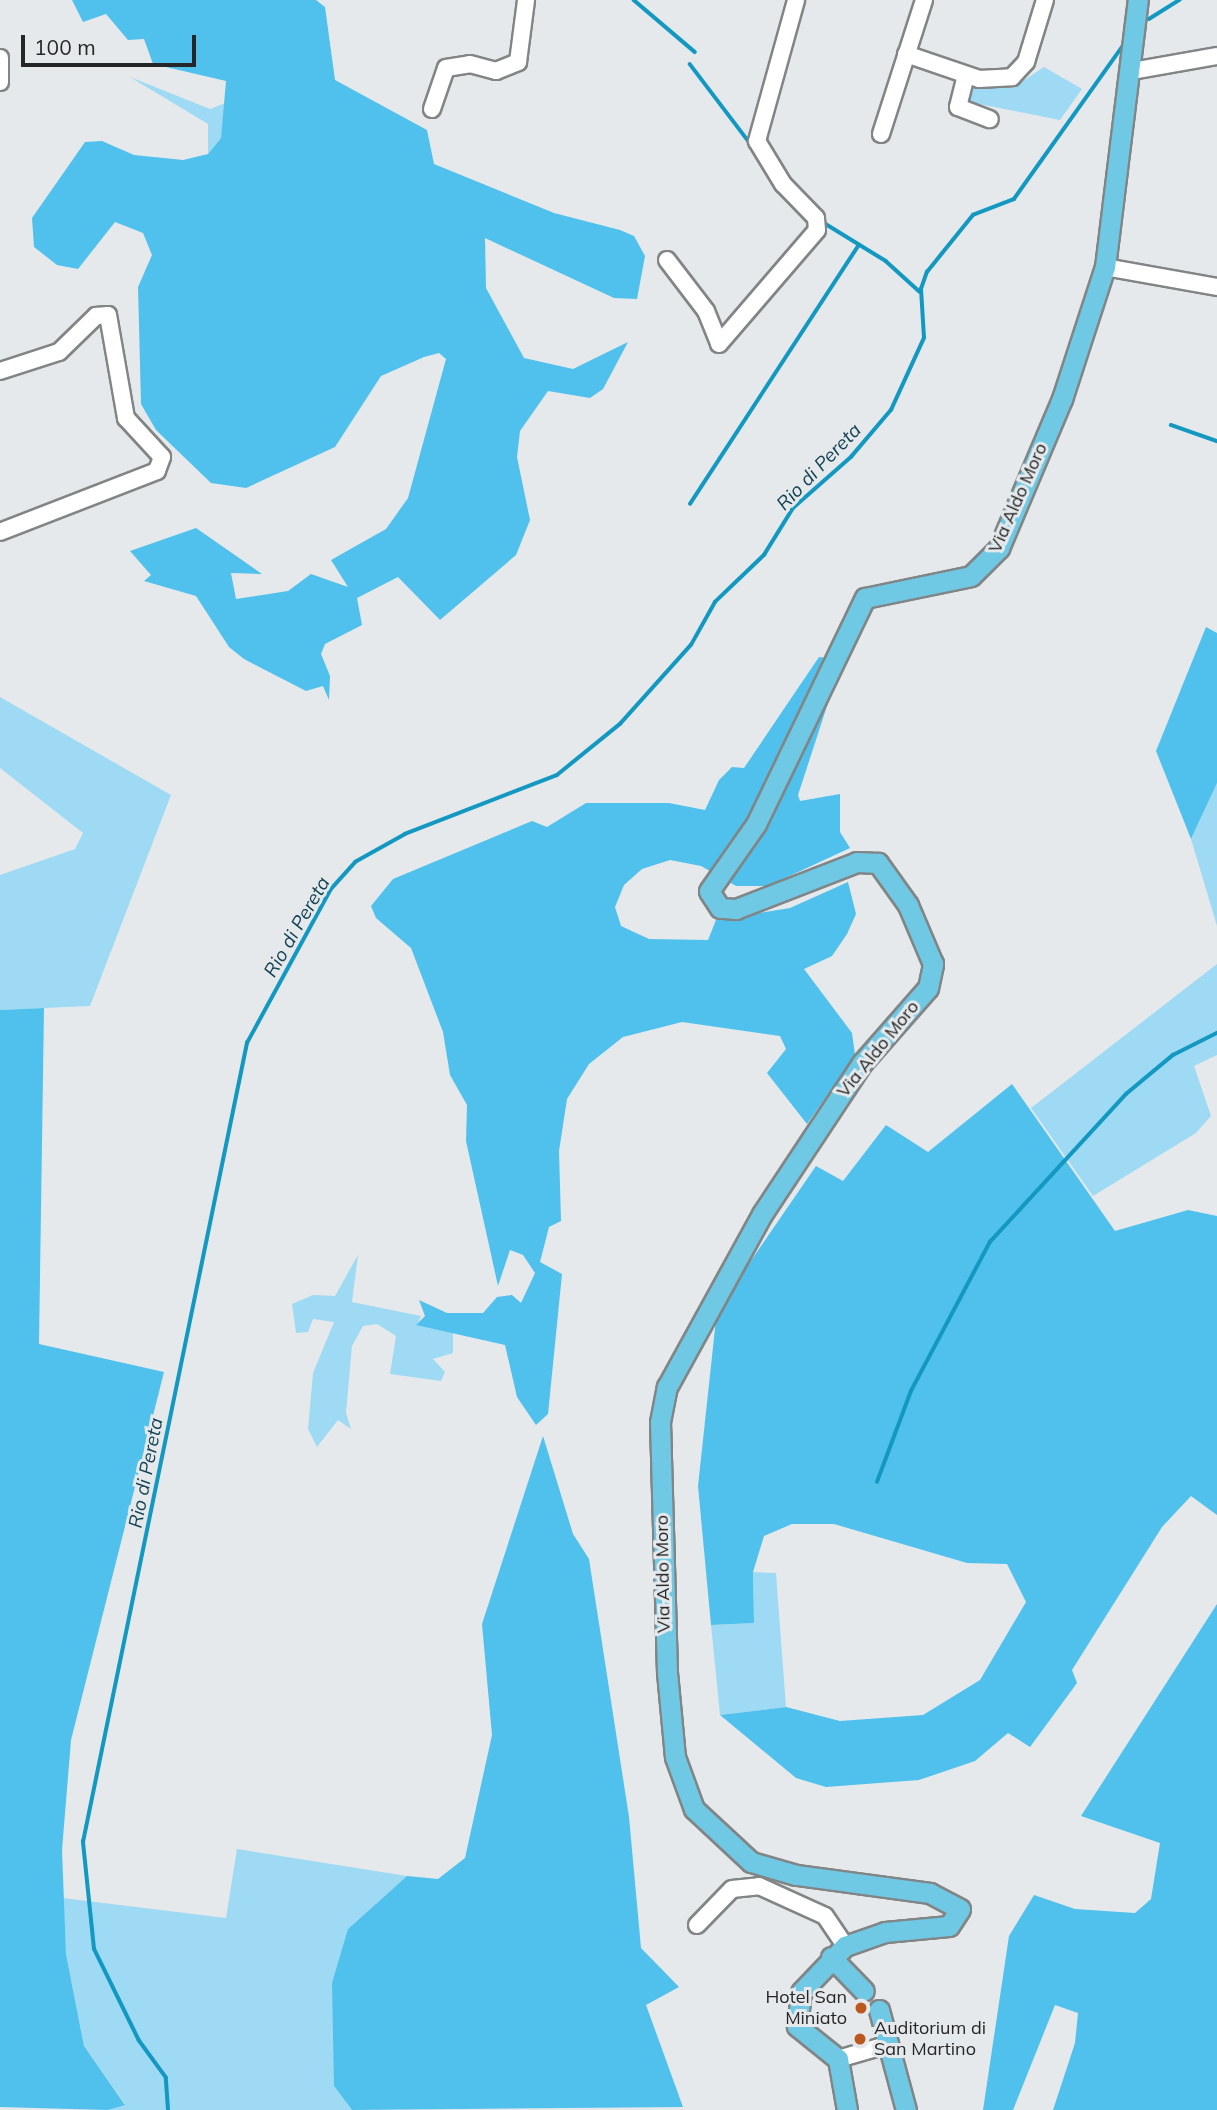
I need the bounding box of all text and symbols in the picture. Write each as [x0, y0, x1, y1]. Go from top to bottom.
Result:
scale bar [24, 21, 200, 65]
text: 100 m [34, 34, 96, 60]
water label: Rio di Pereta [772, 419, 866, 515]
street label: Via Aldo Moro [984, 440, 1052, 556]
water label: Rio di Pereta [259, 873, 335, 981]
street label: Via Aldo Moro [832, 996, 924, 1102]
water label: Rio di Pereta [124, 1416, 168, 1530]
street label: Via Aldo Moro [651, 1515, 675, 1633]
place label: Hotel San Miniato [765, 1987, 847, 2030]
marker: Hotel San Miniato [853, 2000, 869, 2016]
place label: Auditorium di San Martino [874, 2018, 986, 2060]
marker: Auditorium di San Martino [852, 2031, 868, 2047]

